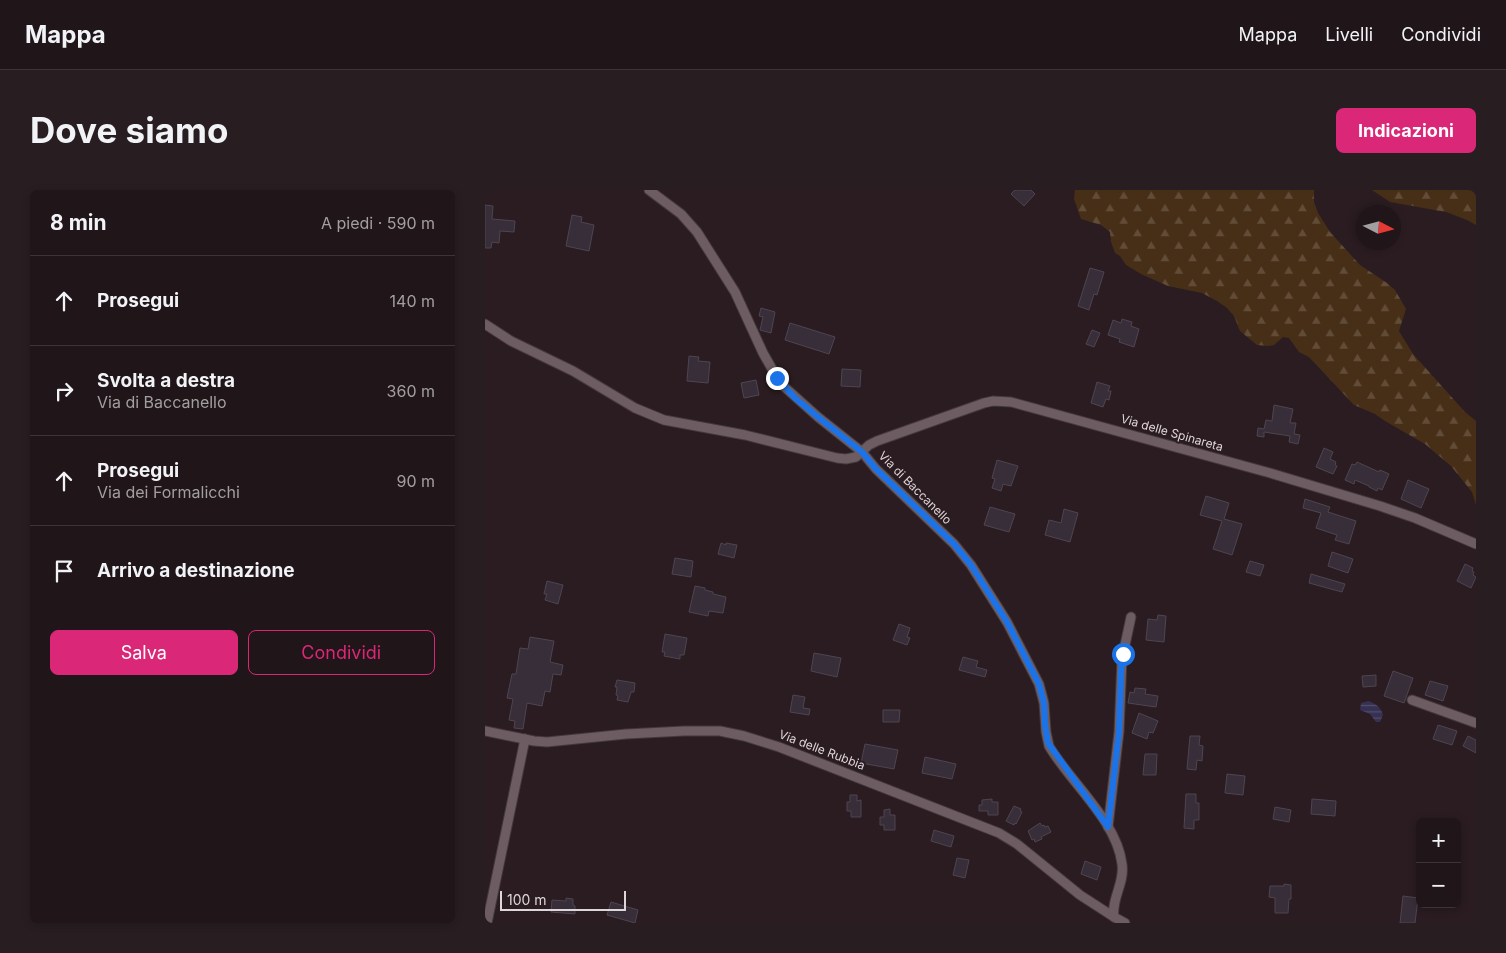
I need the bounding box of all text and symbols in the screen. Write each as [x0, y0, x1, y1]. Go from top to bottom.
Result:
text: Mappa [25, 20, 106, 49]
text: Mappa [1239, 24, 1297, 45]
text: Livelli [1325, 24, 1373, 45]
text: Condividi [1401, 24, 1481, 45]
button: Indicazioni [1336, 108, 1476, 153]
text: Dove siamo [30, 109, 228, 151]
north arrow [1356, 205, 1401, 250]
text: 8 min [50, 210, 107, 235]
text: A piedi · 590 m [321, 213, 435, 233]
icon: ahead [50, 287, 78, 315]
text: Prosegui [97, 289, 179, 312]
text: 140 m [390, 291, 435, 311]
route end [766, 367, 789, 390]
text: Svolta a destra [97, 369, 235, 392]
icon: right [50, 377, 78, 405]
text: 360 m [387, 381, 435, 401]
text: Via di Baccanello [97, 392, 227, 412]
street label: Via delle Spinareta [1119, 411, 1225, 454]
street label: Via di Baccanello [876, 448, 955, 527]
text: Prosegui [97, 459, 179, 482]
icon: ahead [50, 467, 78, 495]
text: 90 m [396, 471, 435, 491]
text: Via dei Formalicchi [97, 482, 240, 502]
icon: arrive [50, 557, 78, 585]
text: Arrivo a destinazione [97, 559, 295, 582]
button: Salva [50, 630, 238, 675]
button: Condividi [248, 630, 435, 675]
route start [1112, 643, 1135, 666]
street label: Via delle Rubbia [777, 726, 867, 773]
map controls [1416, 818, 1461, 908]
button: + [1416, 818, 1461, 863]
button: − [1416, 863, 1461, 908]
scale bar [500, 888, 626, 911]
text: 100 m [507, 891, 547, 908]

